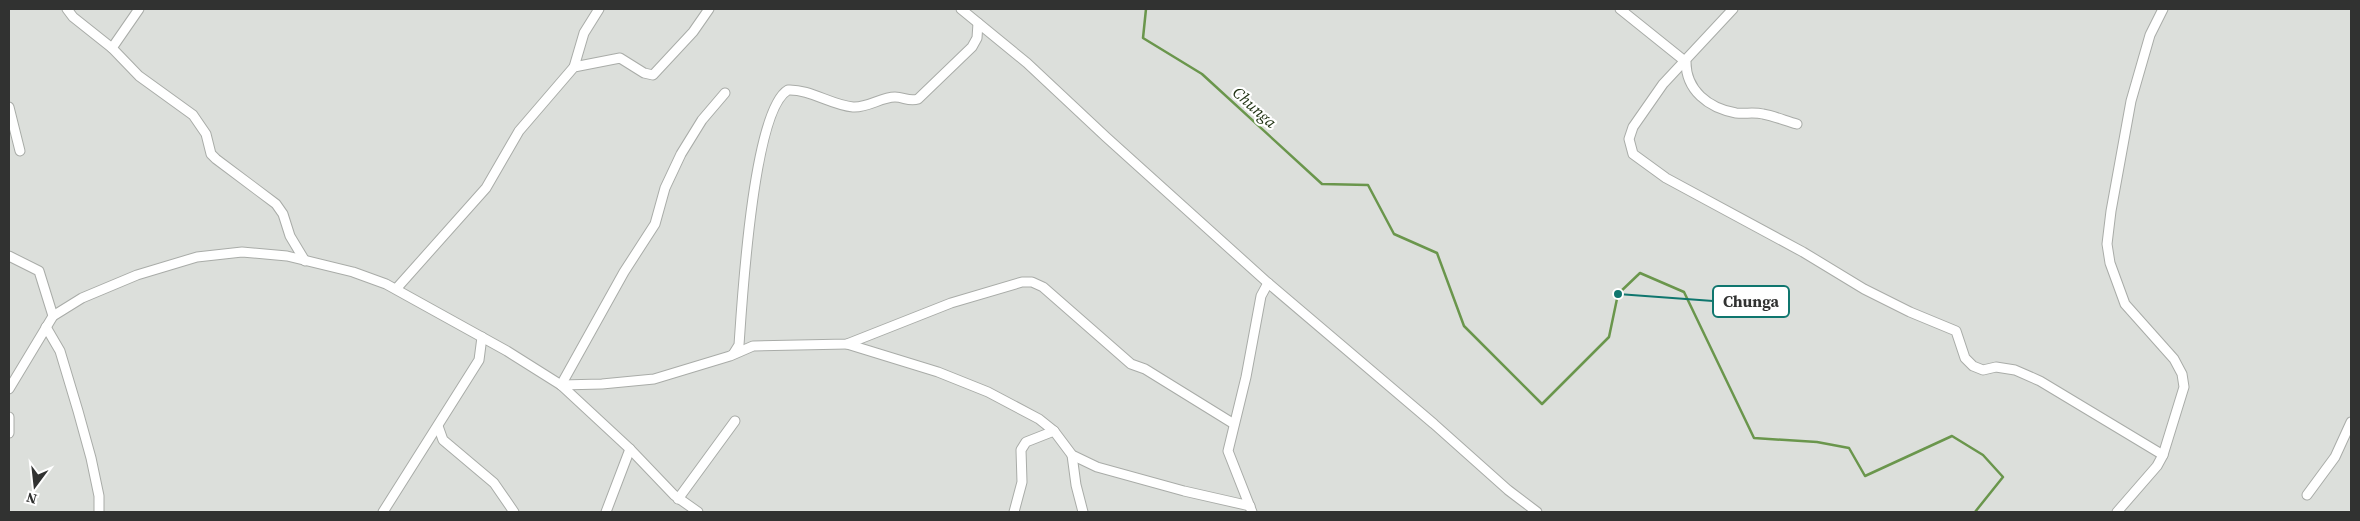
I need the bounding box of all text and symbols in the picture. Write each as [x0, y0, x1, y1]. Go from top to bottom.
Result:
water label: Chunga [1228, 81, 1282, 133]
callout: Chunga [1713, 286, 1789, 317]
text: Chunga [1723, 290, 1780, 312]
north arrow [10, 461, 60, 511]
text: N [24, 488, 39, 510]

